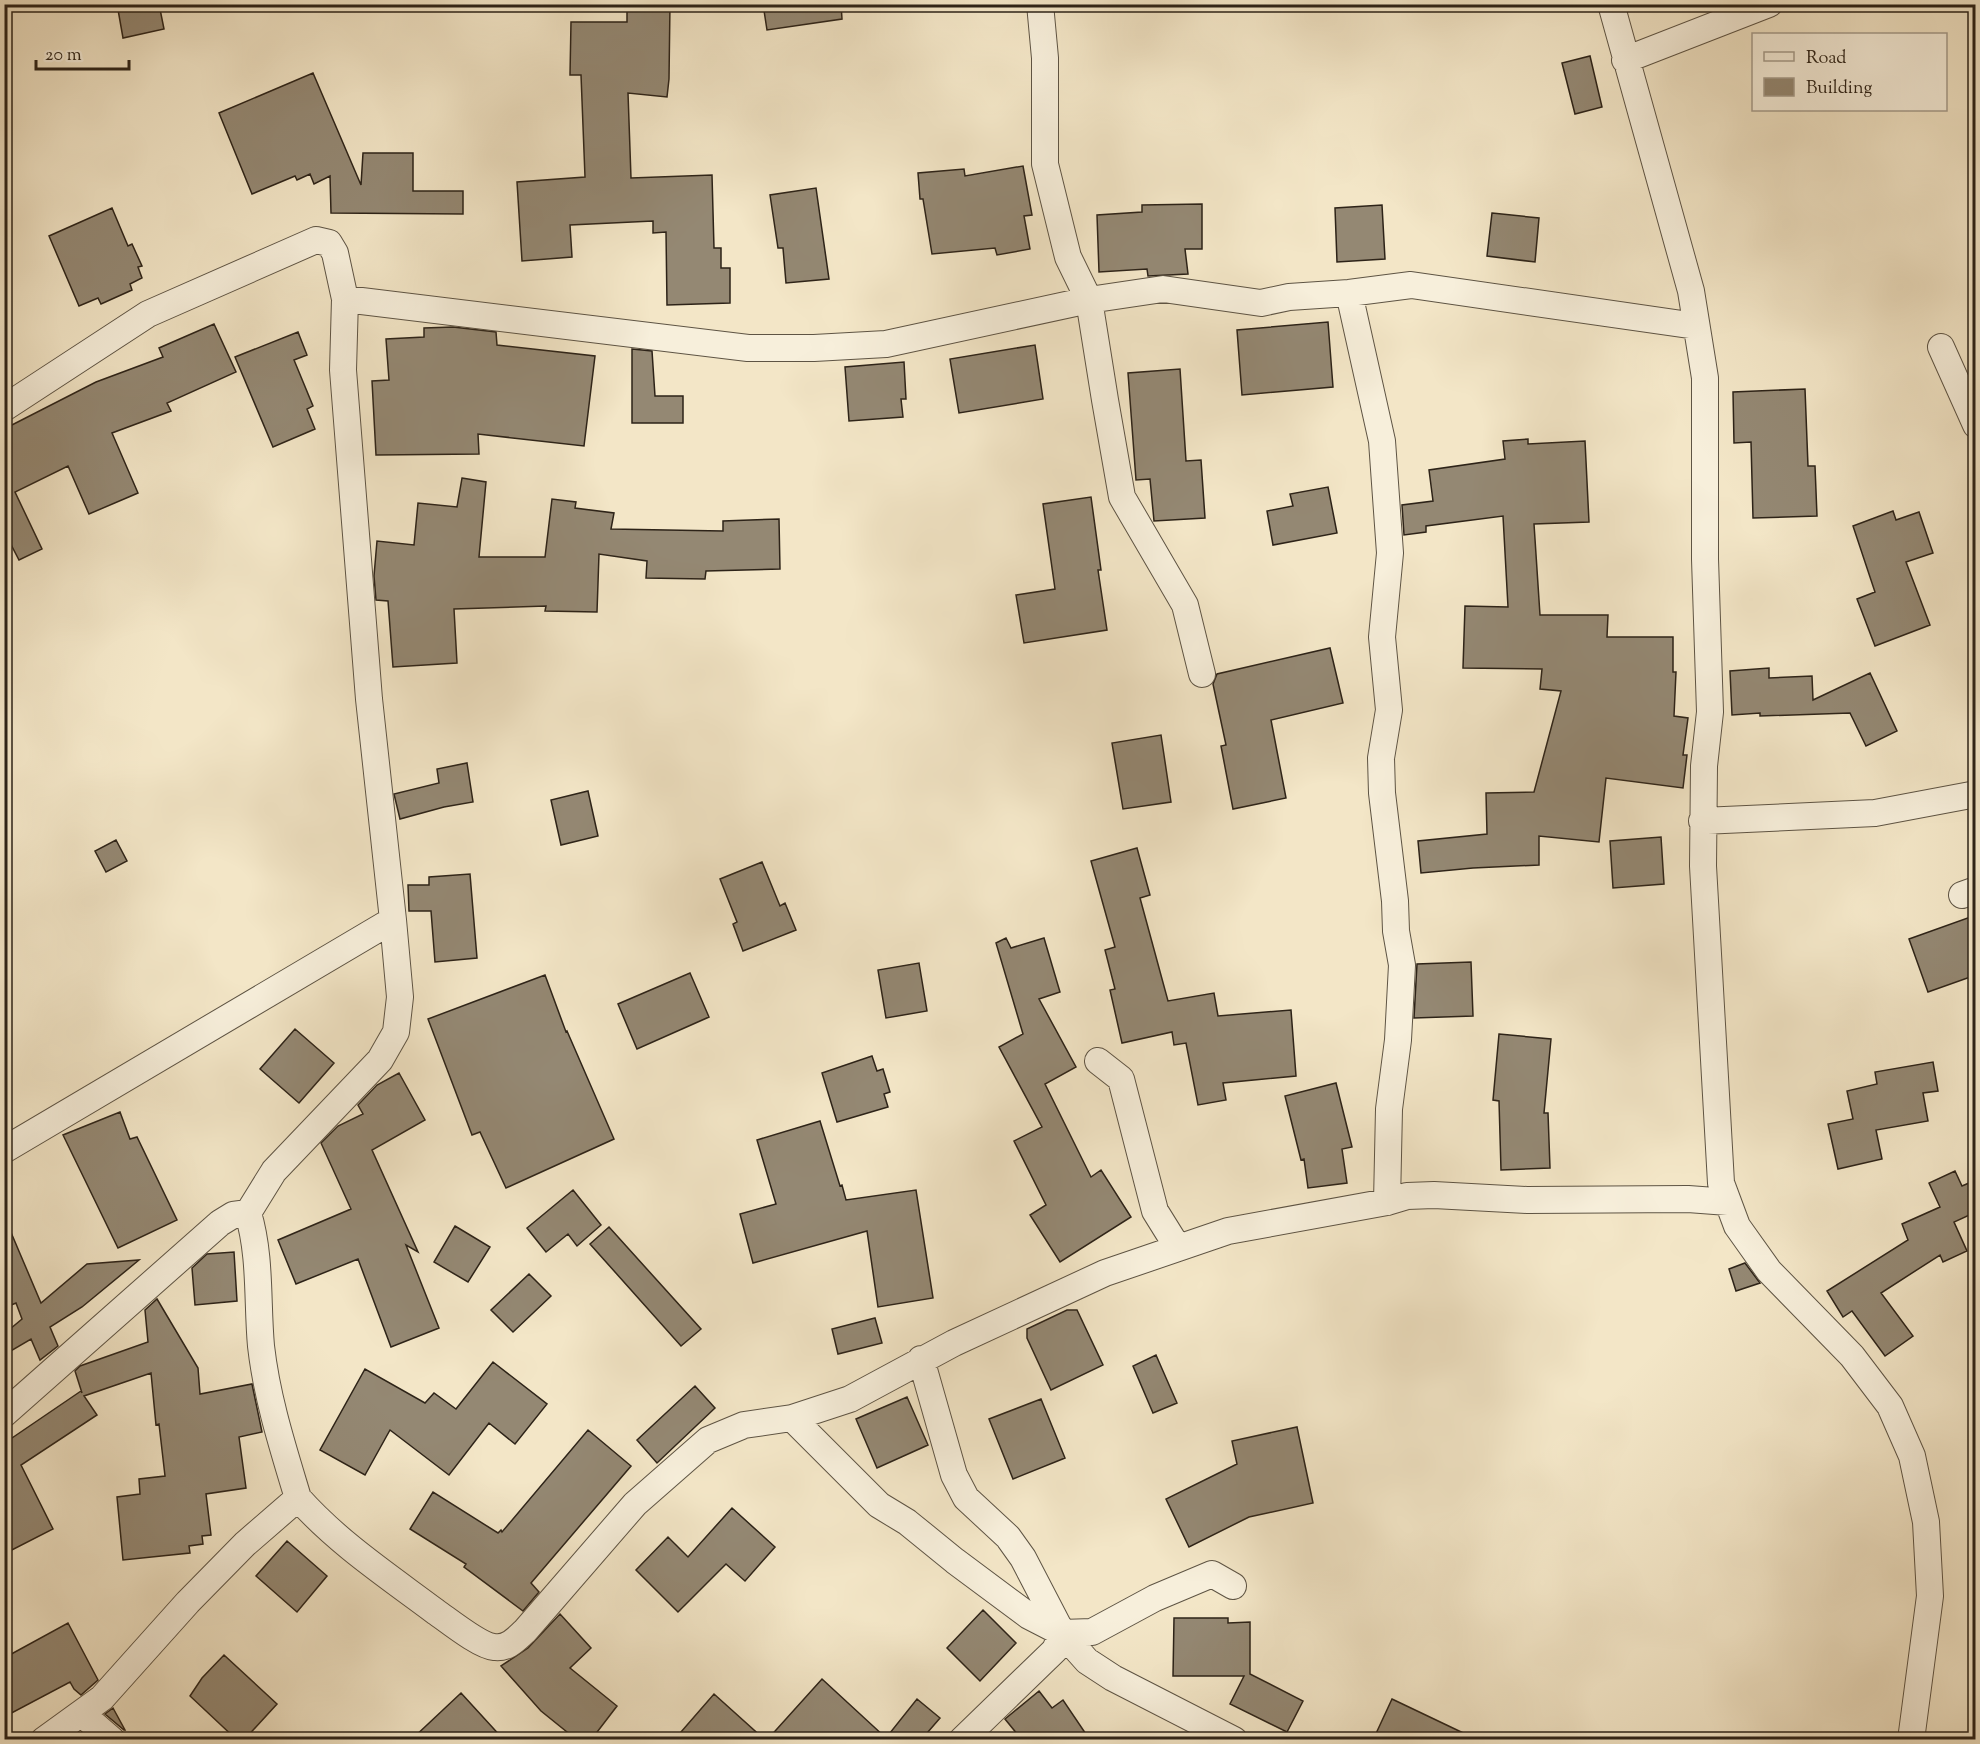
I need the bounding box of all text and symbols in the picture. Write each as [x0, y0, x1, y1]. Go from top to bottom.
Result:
scale bar [36, 33, 129, 71]
legend [1752, 33, 1947, 111]
text: 20 m [45, 43, 82, 69]
text: Road [1806, 46, 1846, 72]
text: Building [1806, 76, 1872, 102]

